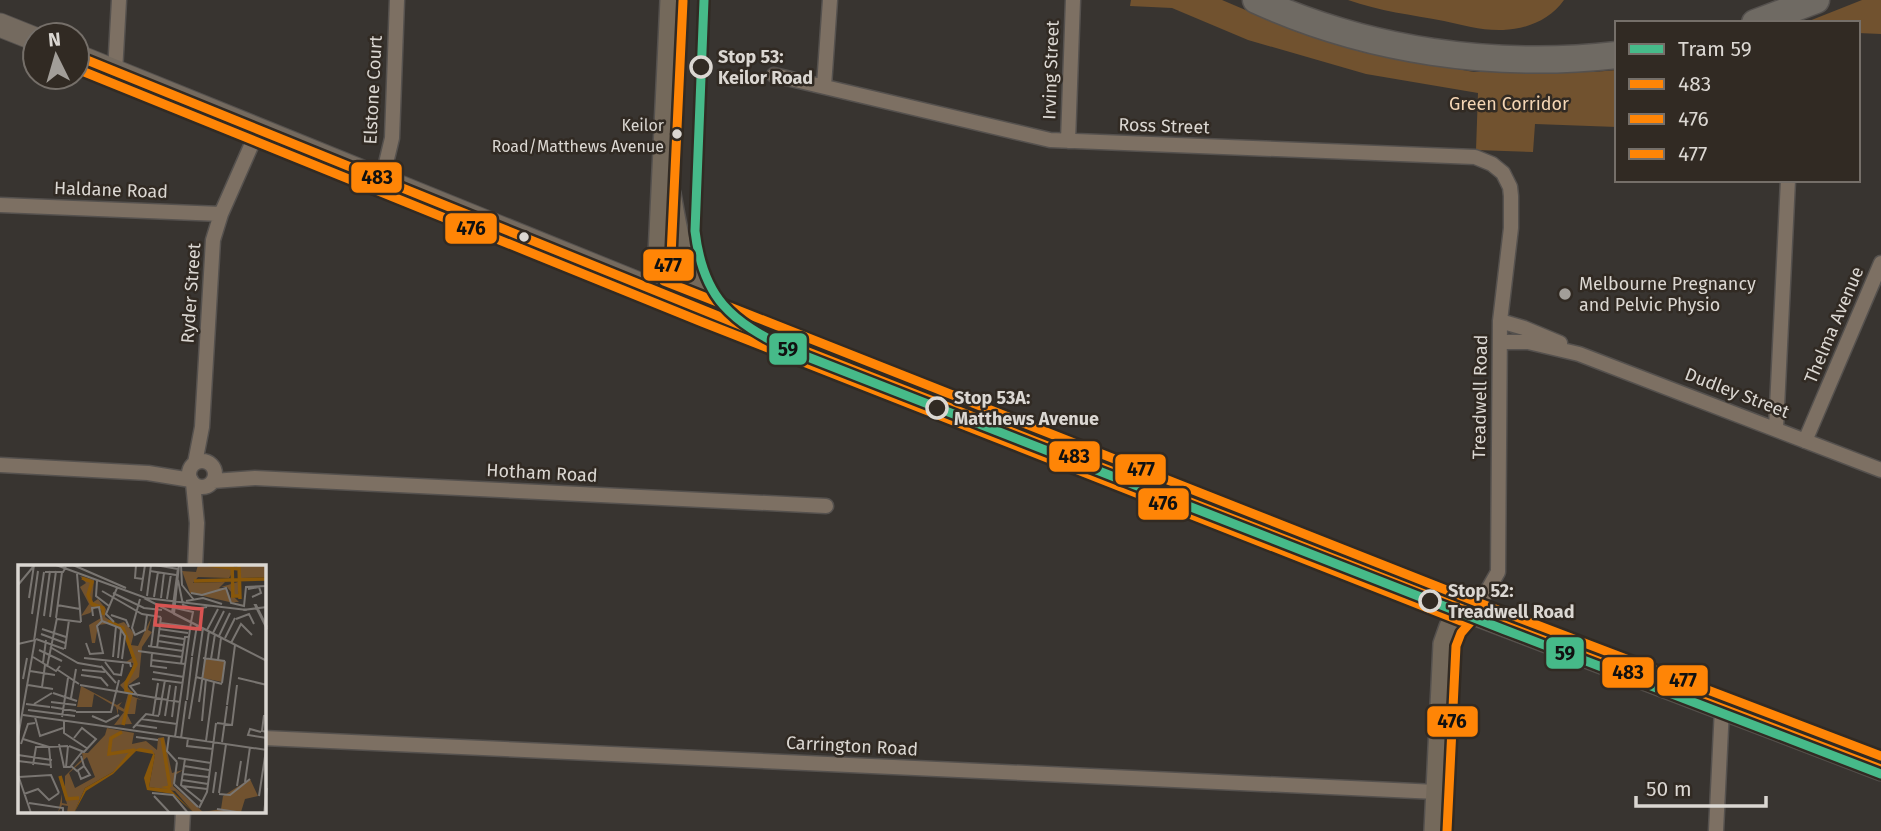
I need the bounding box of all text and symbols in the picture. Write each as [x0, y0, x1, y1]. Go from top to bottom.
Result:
street label: Irving Street [1038, 19, 1064, 120]
north arrow [21, 21, 91, 91]
legend [1615, 21, 1860, 182]
text: N [47, 28, 62, 52]
street label: Elstone Court [359, 34, 387, 145]
text: Tram 59 [1678, 36, 1752, 62]
place label: Stop 53: Keilor Road [718, 46, 813, 89]
marker: Stop 53: Keilor Road [690, 56, 712, 78]
text: 483 [1678, 71, 1711, 97]
park label: Green Corridor [1449, 93, 1569, 115]
text: 476 [1678, 106, 1709, 132]
street label: Ross Street [1118, 113, 1211, 139]
place label: Keilor Road/Matthews Avenue [492, 116, 665, 156]
marker: Keilor Road/Matthews Avenue [670, 127, 684, 141]
text: 477 [1678, 141, 1707, 167]
line badge: 483 [350, 161, 403, 194]
text: 483 [361, 166, 393, 189]
street label: Haldane Road [54, 177, 168, 203]
line badge: 476 [444, 212, 498, 245]
text: 476 [456, 217, 486, 240]
unlabelled marker [517, 230, 531, 244]
street label: Ryder Street [177, 241, 206, 344]
line badge: 477 [642, 248, 695, 282]
text: 477 [654, 254, 682, 277]
street label: Thelma Avenue [1800, 263, 1868, 387]
place label: Melbourne Pregnancy and Pelvic Physio [1579, 273, 1756, 316]
marker: Melbourne Pregnancy and Pelvic Physio [1557, 286, 1573, 302]
line badge: 59 [768, 332, 808, 366]
street label: Treadwell Road [1468, 334, 1492, 460]
text: 59 [778, 338, 799, 361]
street label: Dudley Street [1682, 363, 1793, 423]
place label: Stop 53A: Matthews Avenue [954, 387, 1099, 430]
marker: Stop 53A: Matthews Avenue [926, 397, 948, 419]
line badge: 483 [1048, 440, 1101, 473]
text: 483 [1058, 445, 1090, 468]
line badge: 477 [1114, 453, 1167, 486]
text: 477 [1127, 458, 1155, 481]
street label: Hotham Road [486, 459, 598, 487]
line badge: 476 [1137, 487, 1190, 521]
text: 476 [1148, 492, 1178, 515]
inset map [18, 565, 266, 814]
place label: Stop 52: Treadwell Road [1448, 580, 1575, 623]
marker: Stop 52: Treadwell Road [1419, 590, 1441, 612]
line badge: 59 [1545, 636, 1585, 670]
text: 59 [1555, 642, 1576, 665]
line badge: 483 [1601, 656, 1655, 689]
text: 483 [1612, 661, 1644, 684]
line badge: 477 [1656, 664, 1709, 697]
text: 477 [1669, 669, 1697, 692]
line badge: 476 [1426, 705, 1479, 738]
text: 476 [1437, 710, 1467, 733]
street label: Carrington Road [785, 732, 919, 760]
scale bar [1636, 764, 1766, 808]
text: 50 m [1646, 776, 1692, 802]

